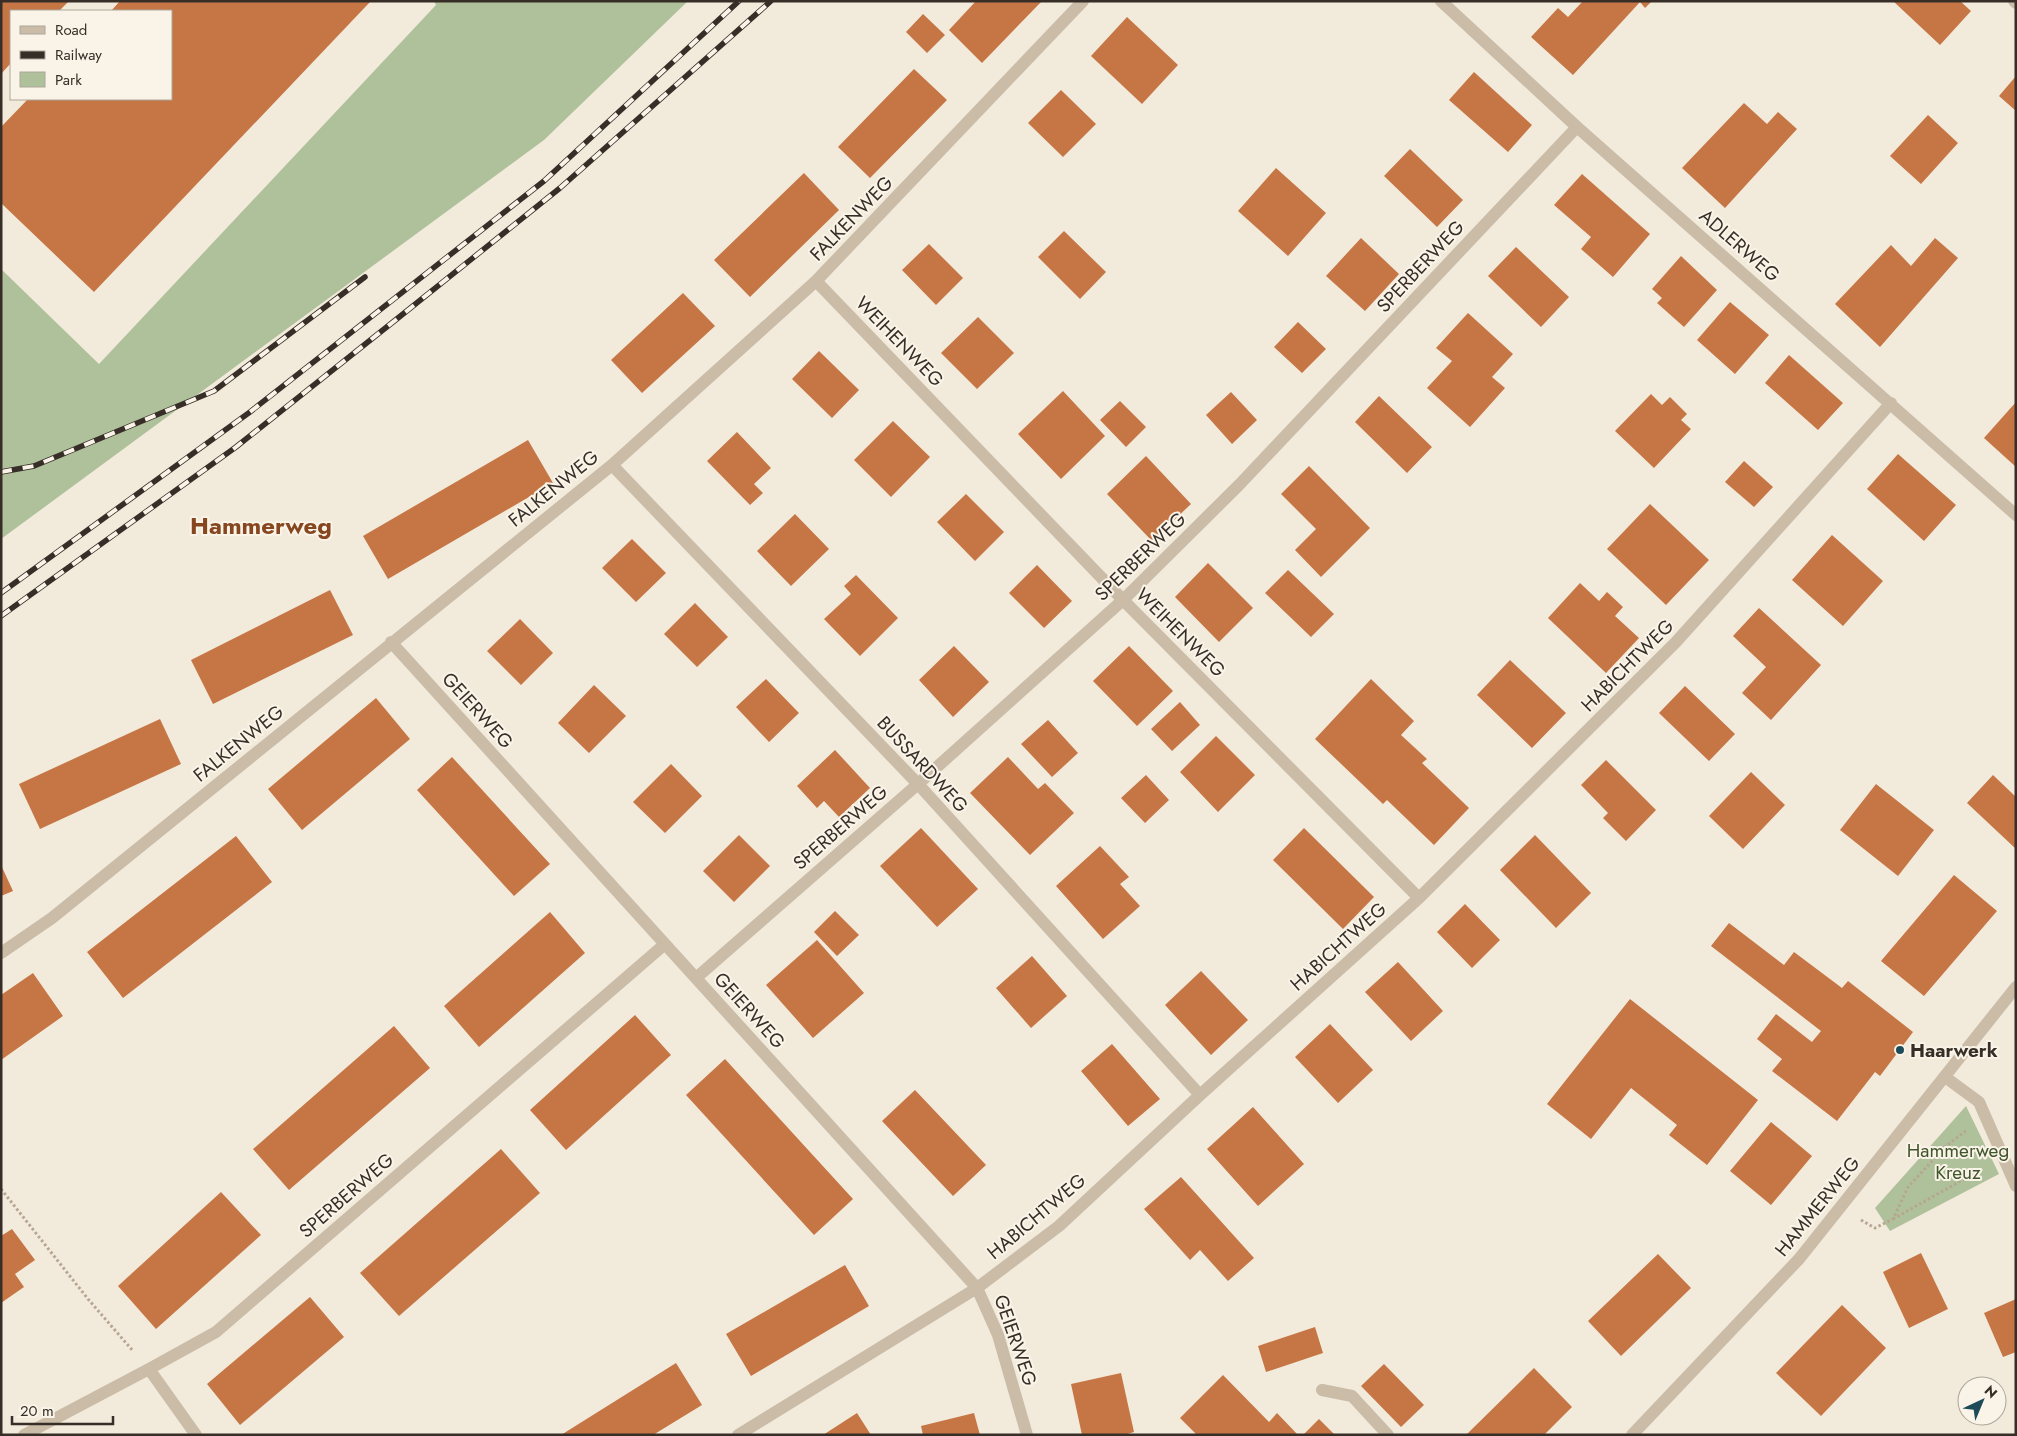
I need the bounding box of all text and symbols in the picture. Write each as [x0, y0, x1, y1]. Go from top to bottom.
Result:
legend [10, 10, 172, 100]
text: Road [55, 19, 87, 41]
text: Railway [55, 44, 102, 66]
text: Park [55, 69, 82, 91]
street label: FALKENWEG [804, 170, 899, 267]
street label: ADLERWEG [1693, 203, 1786, 288]
street label: SPERBERWEG [1370, 214, 1470, 319]
street label: WEIHENWEG [849, 290, 950, 393]
street label: FALKENWEG [502, 444, 604, 533]
street label: SPERBERWEG [1089, 506, 1192, 607]
district label: Hammerweg [190, 508, 332, 543]
street label: WEIHENWEG [1130, 582, 1231, 683]
street label: HABICHTWEG [1575, 613, 1680, 718]
street label: GEIERWEG [436, 666, 519, 755]
street label: FALKENWEG [187, 699, 289, 788]
street label: BUSSARDWEG [871, 710, 974, 818]
street label: SPERBERWEG [787, 779, 894, 876]
street label: HABICHTWEG [1284, 896, 1392, 997]
street label: GEIERWEG [708, 966, 791, 1055]
place label: Haarwerk [1910, 1037, 1998, 1064]
marker: Haarwerk [1894, 1044, 1906, 1056]
park label: Hammerweg Kreuz [1907, 1137, 2009, 1186]
street label: SPERBERWEG [293, 1147, 400, 1244]
street label: HAMMERWEG [1769, 1150, 1866, 1262]
street label: HABICHTWEG [981, 1167, 1091, 1266]
street label: GEIERWEG [987, 1291, 1044, 1389]
north arrow [1957, 1376, 2007, 1426]
text: N [1980, 1381, 2002, 1403]
scale bar [12, 1394, 114, 1426]
text: 20 m [20, 1400, 54, 1422]

